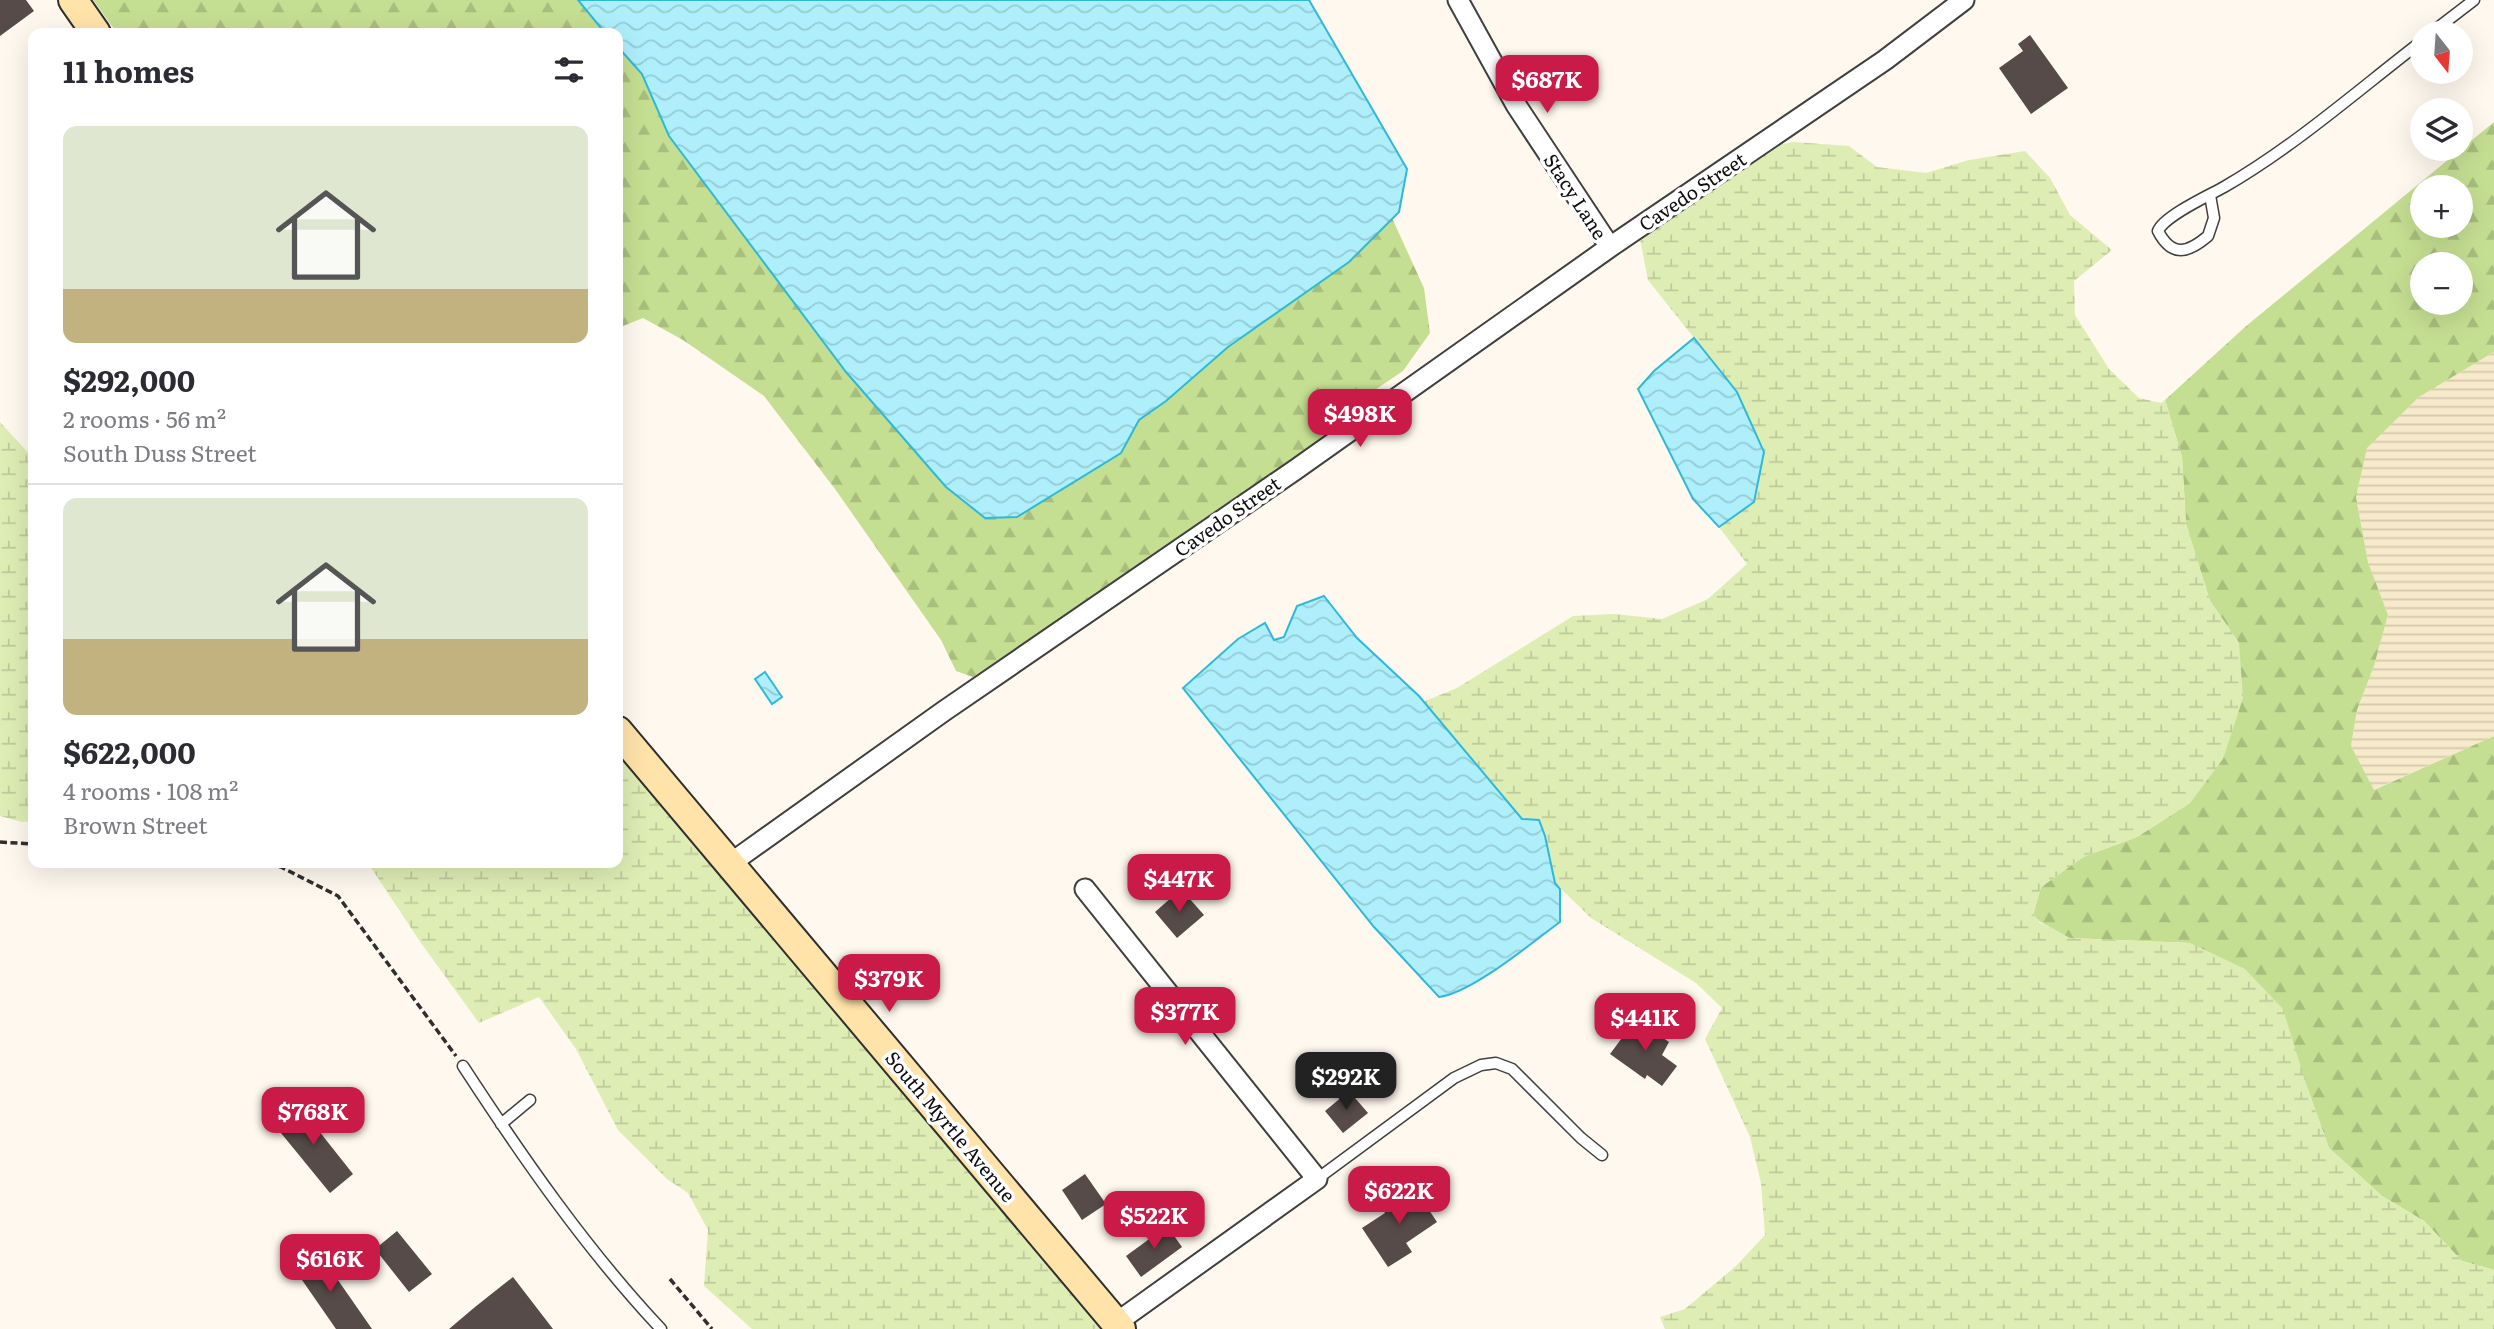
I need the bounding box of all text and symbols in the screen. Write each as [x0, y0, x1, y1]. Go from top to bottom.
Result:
north arrow [2410, 21, 2473, 84]
map controls [2410, 21, 2473, 315]
text: 11 homes [63, 48, 194, 92]
icon: filters [550, 51, 588, 89]
pin: $687K [1498, 55, 1596, 115]
text: $687K [1512, 61, 1582, 95]
button: layers [2410, 98, 2473, 161]
street label: Cavedo Street [1633, 145, 1751, 237]
street label: Stacy Lane [1538, 147, 1614, 245]
icon: home [263, 172, 389, 298]
button: + [2410, 175, 2473, 238]
button: − [2410, 252, 2473, 315]
text: $292,000 [63, 357, 195, 401]
pin: $498K [1311, 390, 1409, 449]
text: $498K [1324, 395, 1396, 429]
text: 2 rooms · 56 m² [63, 401, 226, 435]
text: South Duss Street [63, 435, 257, 469]
street label: Cavedo Street [1168, 469, 1286, 563]
icon: home [263, 544, 389, 670]
text: $622,000 [63, 729, 196, 773]
text: 4 rooms · 108 m² [63, 773, 238, 807]
text: Brown Street [63, 807, 208, 841]
pin: $447K [1130, 855, 1228, 914]
text: $447K [1143, 860, 1215, 894]
pin: $379K [840, 954, 938, 1014]
text: $379K [854, 960, 924, 994]
pin: $377K [1136, 988, 1234, 1047]
text: $377K [1150, 993, 1220, 1027]
pin: $441K [1596, 993, 1694, 1053]
text: $441K [1611, 999, 1679, 1033]
street label: South Myrtle Avenue [879, 1044, 1023, 1208]
pin: $292K [1297, 1052, 1395, 1112]
text: $292K [1311, 1058, 1381, 1092]
pin: $768K [264, 1088, 362, 1147]
text: $768K [278, 1093, 348, 1127]
pin: $622K [1350, 1166, 1448, 1226]
text: $622K [1364, 1172, 1434, 1206]
pin: $522K [1105, 1192, 1203, 1251]
text: $522K [1120, 1197, 1188, 1231]
pin: $616K [281, 1234, 379, 1294]
text: $616K [296, 1240, 364, 1274]

